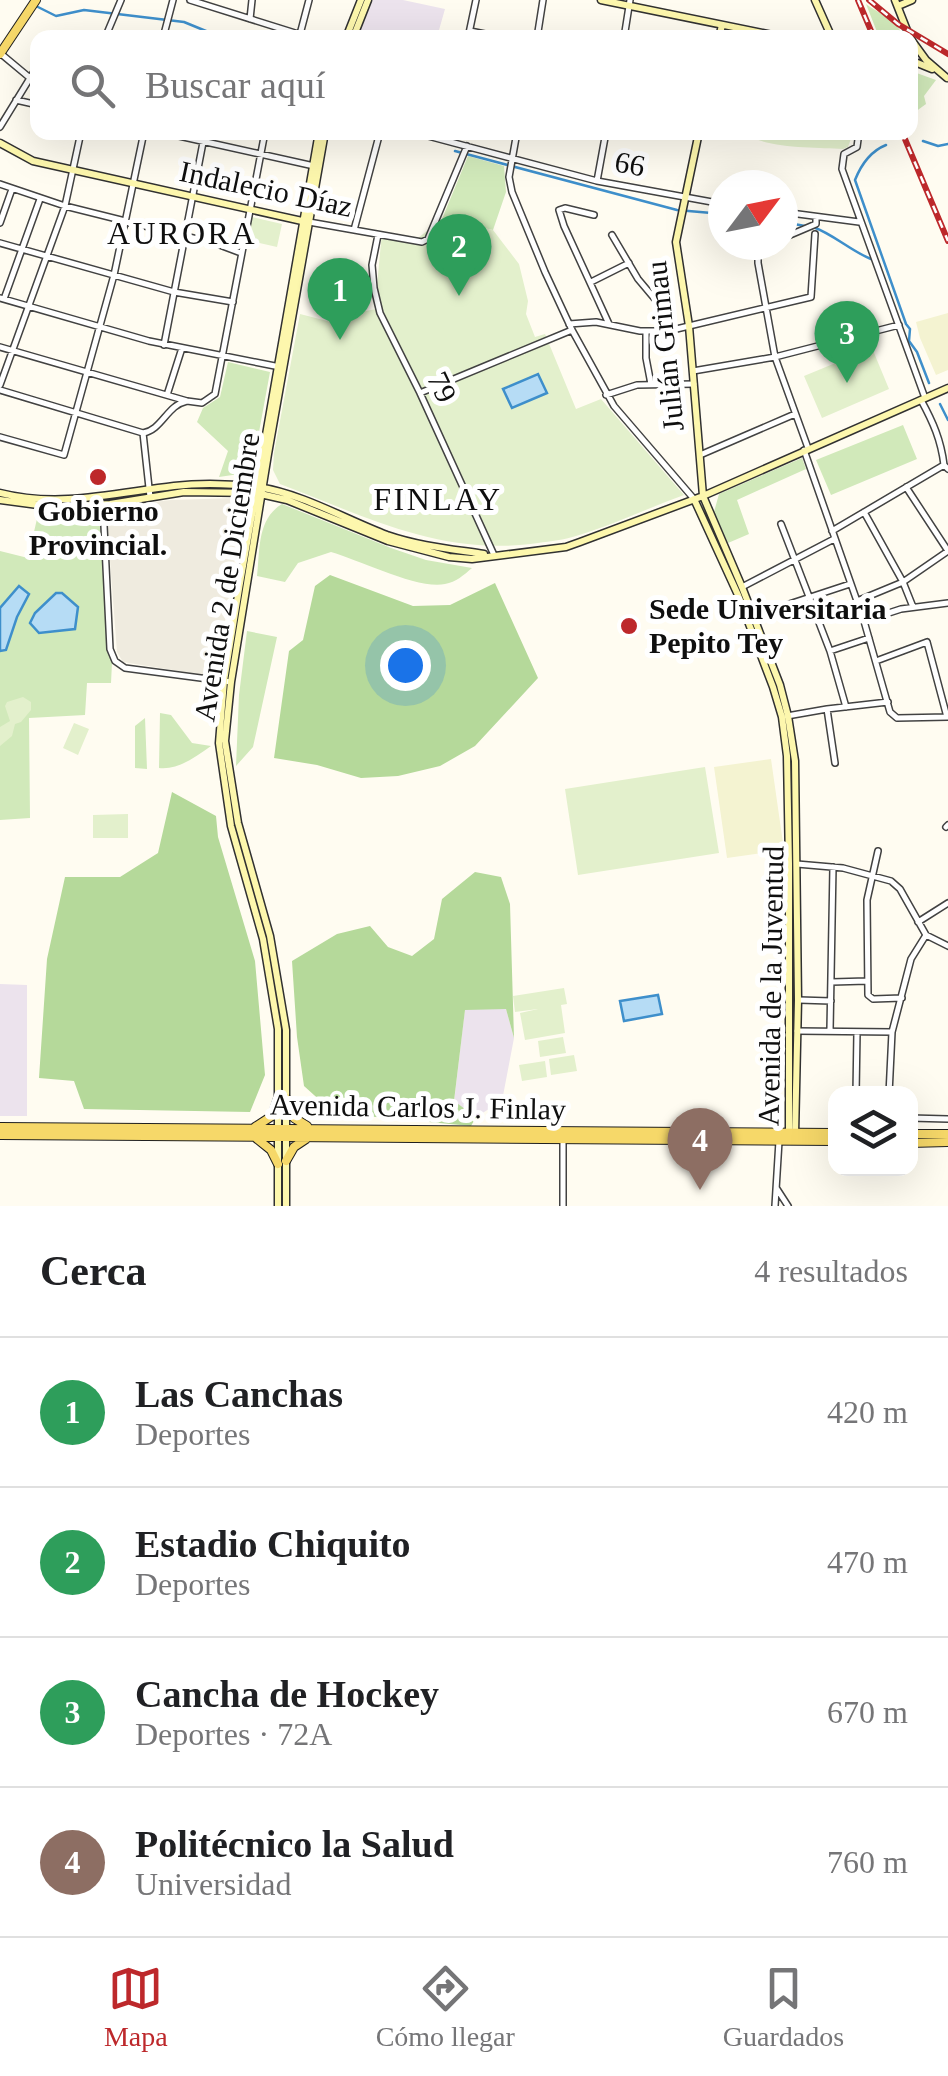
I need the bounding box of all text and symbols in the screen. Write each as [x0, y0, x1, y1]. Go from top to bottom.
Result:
search box [30, 30, 918, 140]
icon: search [65, 58, 120, 113]
text: Buscar aquí [145, 64, 325, 106]
street label: 66 [612, 144, 648, 183]
street label: Indalecio Díaz [177, 154, 355, 223]
north arrow [708, 170, 798, 260]
pin: 2 [426, 214, 492, 296]
district label: AURORA [107, 215, 257, 251]
pin: 1 [308, 258, 372, 340]
street label: Julián Grimau [639, 259, 690, 433]
pin: 3 [814, 300, 880, 383]
street label: 79 [421, 366, 464, 407]
street label: Avenida 2 de Diciembre [187, 430, 266, 724]
marker: Gobierno Provincial. [87, 466, 109, 488]
district label: FINLAY [373, 481, 503, 517]
place label: Gobierno Provincial. [29, 494, 167, 561]
place label: Sede Universitaria Pepito Tey [649, 592, 886, 659]
marker: Sede Universitaria Pepito Tey [618, 615, 640, 637]
your location [380, 640, 431, 691]
street label: Avenida de la Juventud [752, 846, 789, 1126]
map controls [828, 1086, 918, 1176]
button: layers [828, 1086, 918, 1176]
street label: Avenida Carlos J. Finlay [270, 1087, 566, 1126]
pin: 4 [668, 1108, 732, 1190]
text: Cerca [40, 1248, 147, 1294]
text: 4 resultados [754, 1253, 908, 1289]
text: Las Canchas [135, 1373, 343, 1415]
text: 1 [65, 1394, 81, 1430]
text: 420 m [827, 1394, 908, 1430]
text: Deportes [135, 1416, 251, 1452]
text: Estadio Chiquito [135, 1523, 411, 1565]
text: 2 [65, 1544, 81, 1580]
text: 470 m [827, 1544, 908, 1580]
text: Deportes [135, 1566, 251, 1602]
text: Cancha de Hockey [135, 1673, 439, 1715]
text: 3 [65, 1694, 81, 1730]
text: 670 m [827, 1694, 908, 1730]
text: Deportes · 72A [135, 1716, 332, 1752]
text: Politécnico la Salud [135, 1823, 454, 1865]
text: 4 [65, 1844, 81, 1880]
text: 760 m [827, 1844, 908, 1880]
text: Universidad [135, 1866, 291, 1902]
tab: Mapa [104, 1961, 168, 2053]
tab: Cómo llegar [376, 1961, 515, 2053]
tab: Guardados [723, 1961, 844, 2053]

